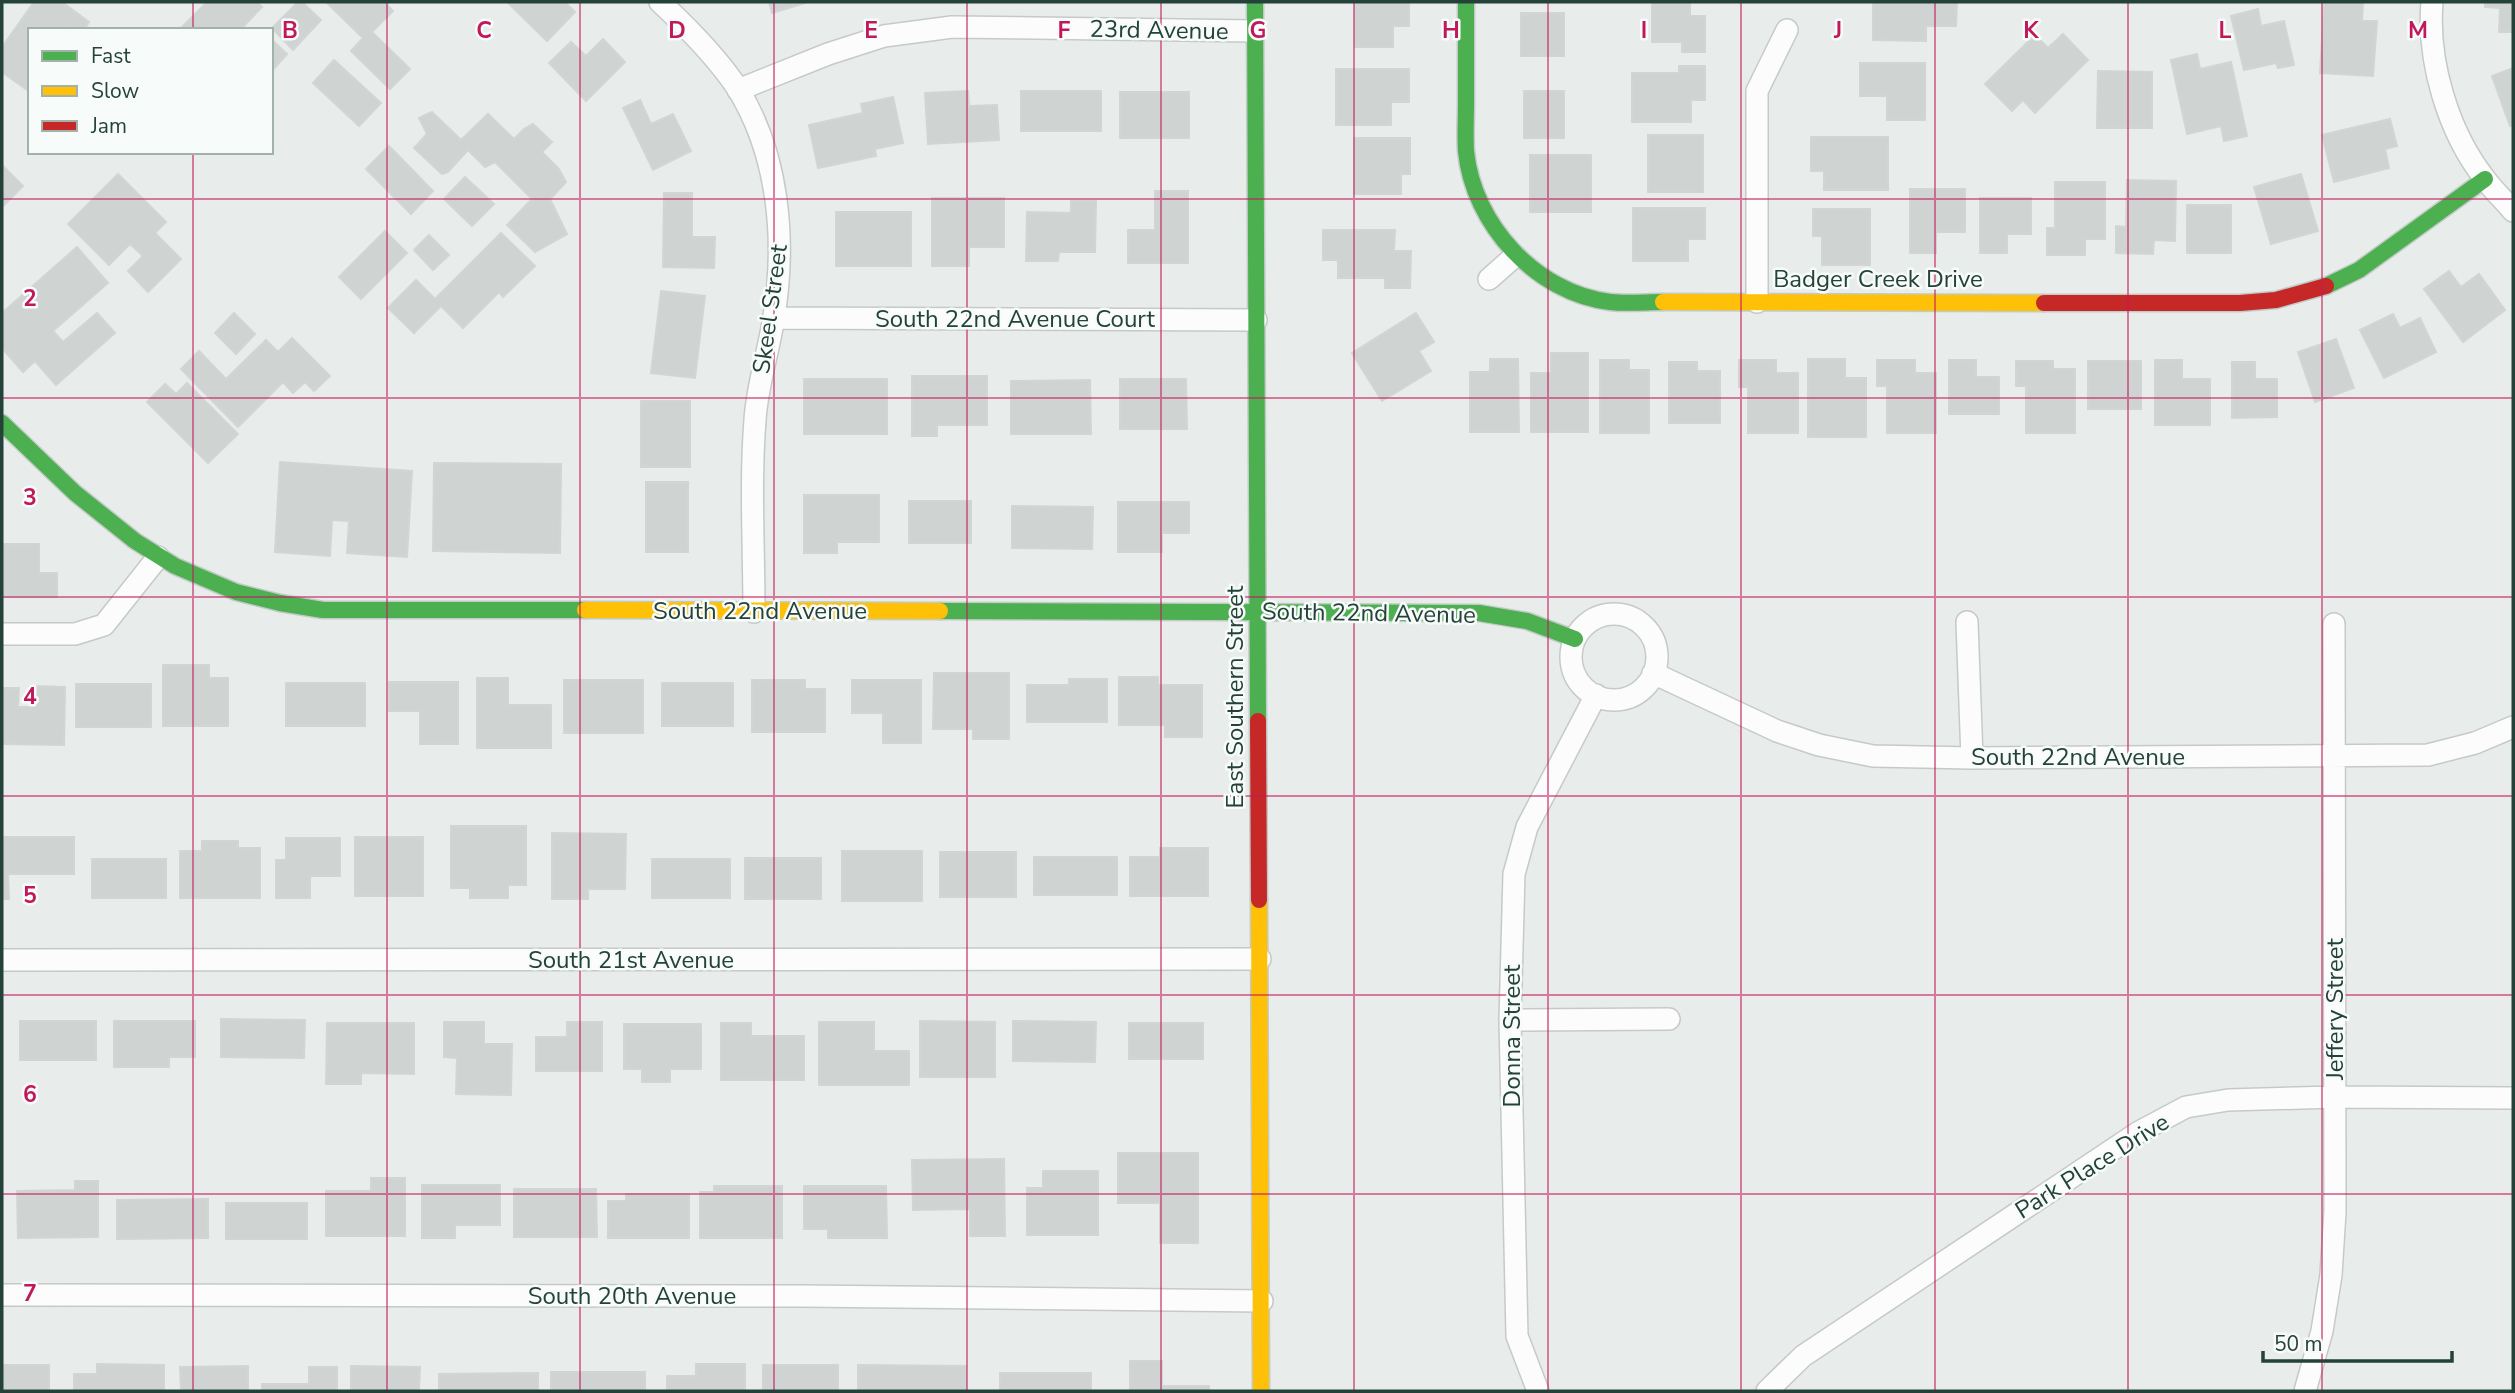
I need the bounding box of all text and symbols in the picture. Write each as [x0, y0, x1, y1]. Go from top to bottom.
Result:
street label: 23rd Avenue [1089, 13, 1229, 47]
text: B [282, 15, 298, 46]
text: C [476, 15, 492, 46]
text: D [668, 15, 686, 46]
text: E [864, 15, 878, 46]
text: F [1058, 15, 1071, 46]
text: G [1250, 15, 1266, 46]
text: H [1442, 15, 1460, 46]
text: I [1641, 15, 1647, 46]
text: J [1833, 15, 1842, 46]
text: K [2023, 15, 2039, 46]
text: L [2219, 15, 2232, 46]
text: M [2408, 15, 2428, 46]
legend [28, 28, 273, 154]
text: Fast [91, 42, 131, 70]
text: Slow [91, 77, 140, 105]
text: Jam [90, 112, 127, 140]
street label: Skeel Street [745, 241, 795, 376]
street label: Badger Creek Drive [1773, 263, 1983, 295]
text: 2 [23, 283, 37, 314]
street label: South 22nd Avenue Court [875, 303, 1156, 335]
text: 3 [23, 482, 37, 513]
street label: East Southern Street [1219, 585, 1251, 808]
street label: South 22nd Avenue [653, 595, 867, 627]
street label: South 22nd Avenue [1262, 595, 1476, 631]
text: 4 [23, 681, 37, 712]
street label: South 22nd Avenue [1971, 741, 2185, 773]
text: 5 [23, 880, 37, 911]
street label: Jeffery Street [2319, 937, 2351, 1081]
street label: South 21st Avenue [528, 944, 734, 976]
street label: Donna Street [1496, 964, 1528, 1107]
text: 6 [23, 1079, 37, 1110]
street label: Park Place Drive [2009, 1106, 2175, 1226]
text: 7 [23, 1278, 37, 1309]
street label: South 20th Avenue [528, 1280, 736, 1312]
scale bar [2263, 1320, 2452, 1364]
text: 50 m [2274, 1330, 2323, 1358]

